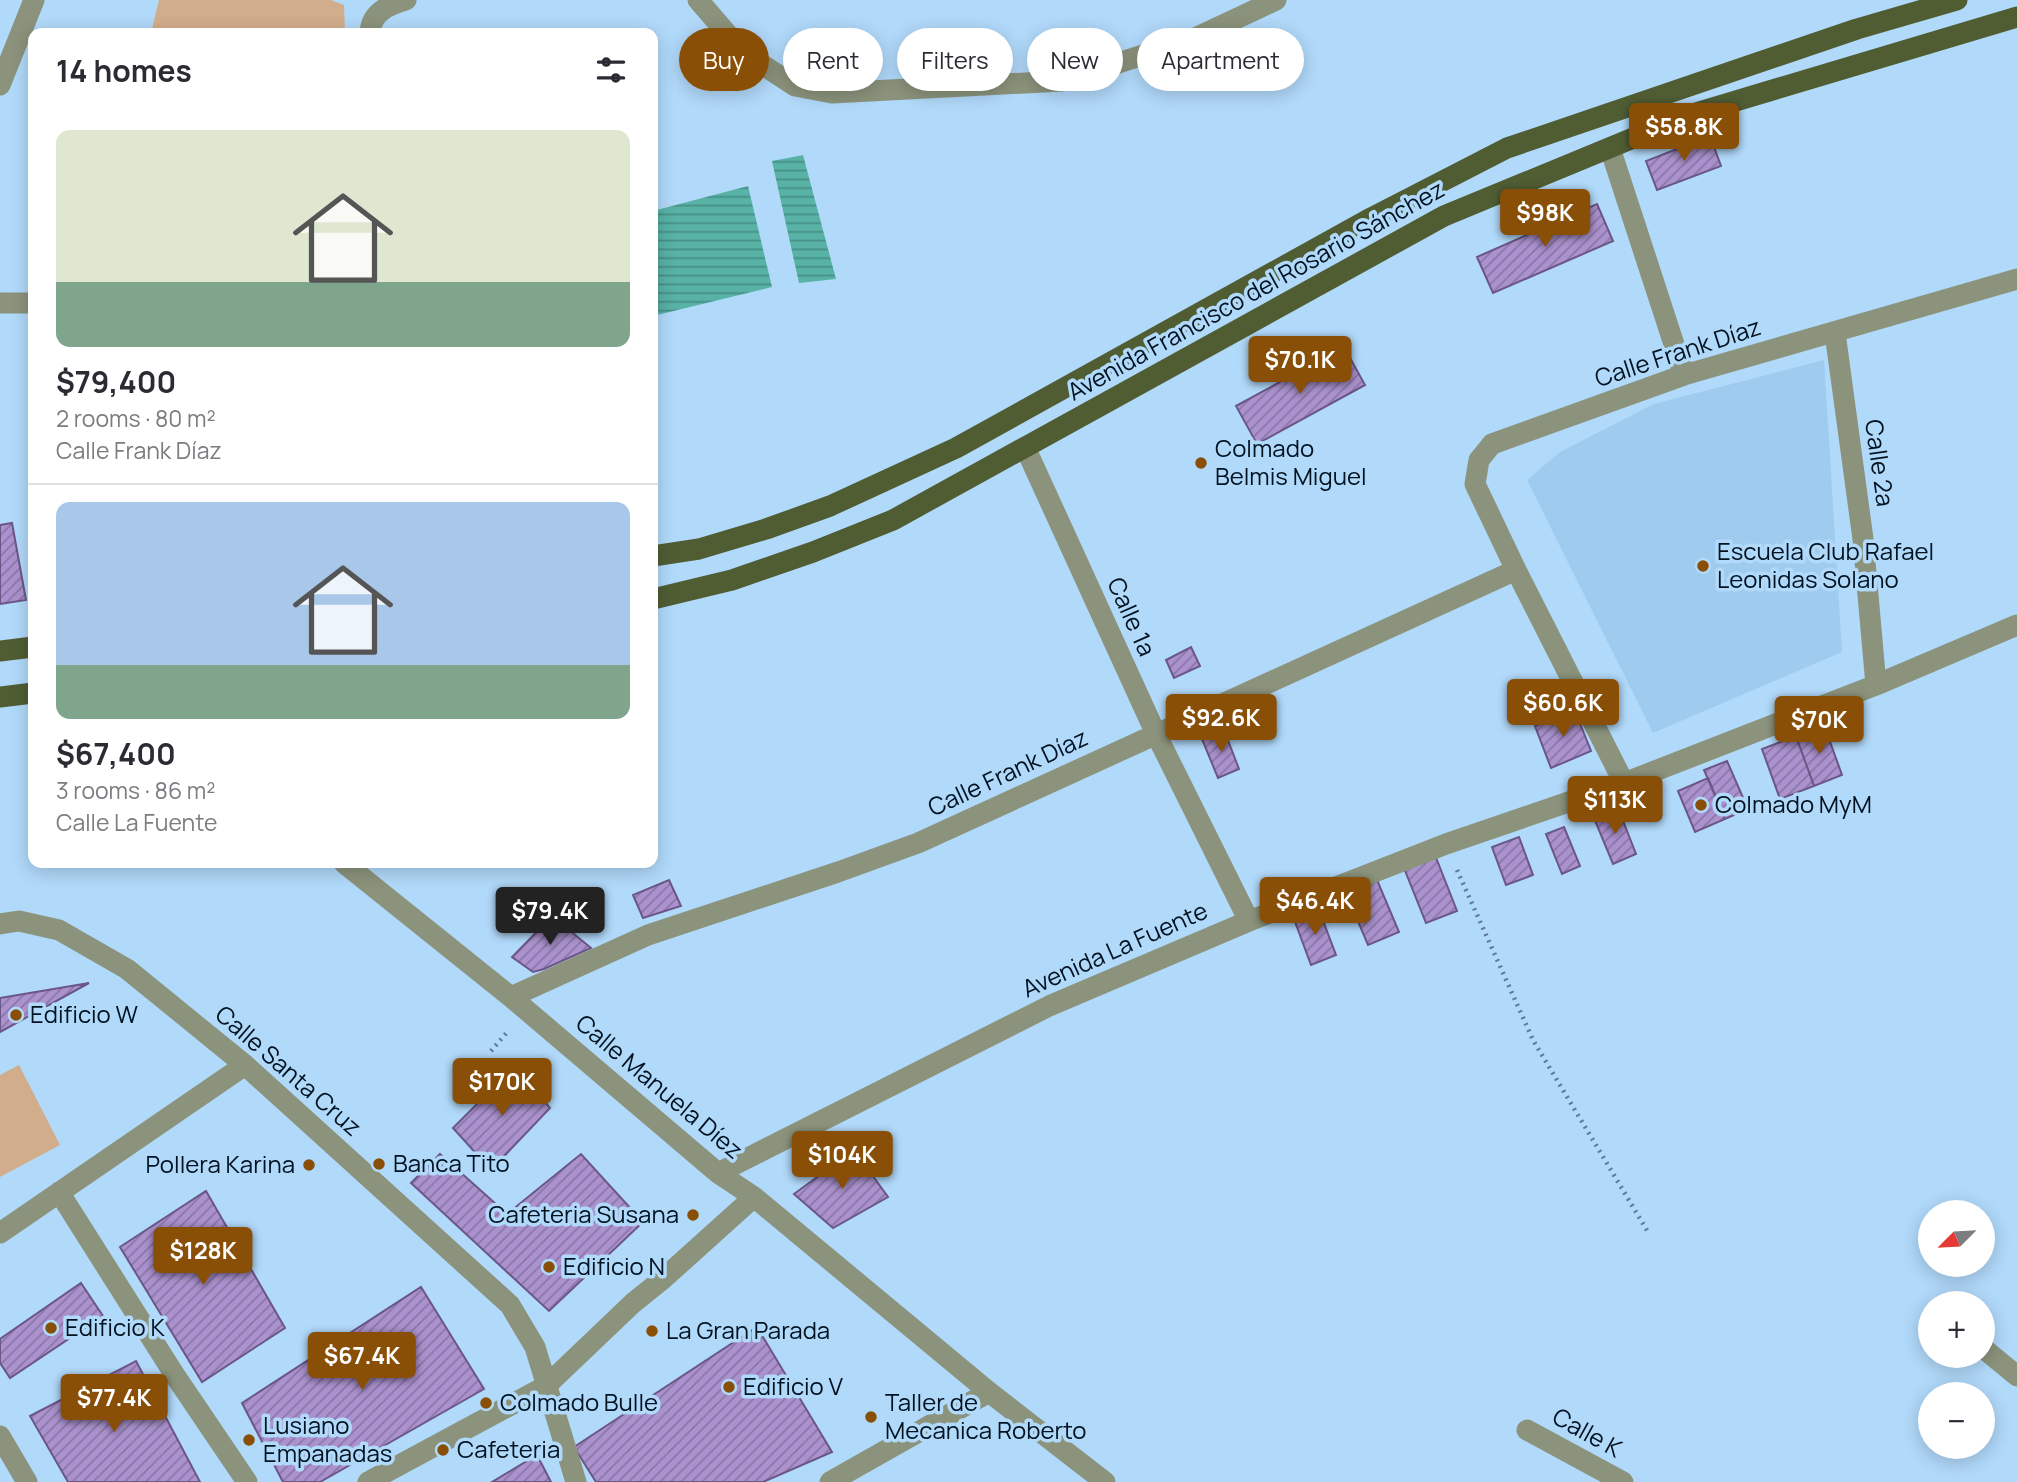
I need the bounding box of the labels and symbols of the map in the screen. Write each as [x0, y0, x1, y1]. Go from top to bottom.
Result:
pin: $58.8K [1627, 104, 1741, 163]
street label: Avenida Francisco del Rosario Sánchez [1061, 172, 1450, 407]
pin: $98K [1504, 190, 1586, 249]
street label: Calle Frank Díaz [1590, 309, 1765, 394]
pin: $70.1K [1243, 336, 1357, 396]
street label: Calle 2a [1858, 417, 1903, 508]
place label: Colmado Belmis Miguel [1215, 431, 1367, 492]
marker: Colmado Belmis Miguel [1193, 455, 1209, 471]
place label: Escuela Club Rafael Leonidas Solano [1717, 534, 1934, 595]
marker: Escuela Club Rafael Leonidas Solano [1695, 558, 1711, 574]
street label: Calle 1a [1100, 572, 1164, 661]
pin: $60.6K [1506, 680, 1620, 739]
pin: $92.6K [1164, 694, 1278, 754]
pin: $70K [1778, 696, 1860, 756]
street label: Calle Frank Díaz [922, 720, 1093, 823]
pin: $113K [1566, 776, 1664, 836]
place label: Colmado MyM [1715, 787, 1872, 820]
marker: Colmado MyM [1693, 797, 1709, 813]
pin: $46.4K [1258, 878, 1372, 937]
pin: $79.4K [493, 888, 607, 947]
street label: Avenida La Fuente [1016, 893, 1212, 1004]
place label: Edificio W [30, 997, 139, 1030]
street label: Calle Santa Cruz [209, 997, 369, 1143]
street label: Calle Manuela Díez [569, 1006, 751, 1166]
marker: Edificio W [8, 1007, 24, 1023]
pin: $170K [453, 1058, 551, 1118]
pin: $104K [793, 1132, 891, 1191]
place label: Banca Tito [393, 1146, 510, 1179]
place label: Pollera Karina [145, 1147, 295, 1180]
marker: Banca Tito [371, 1156, 387, 1172]
marker: Pollera Karina [301, 1157, 317, 1173]
place label: Cafeteria Susana [488, 1197, 679, 1230]
north arrow [1918, 1200, 1995, 1278]
marker: Cafeteria Susana [685, 1207, 701, 1223]
pin: $128K [154, 1228, 252, 1287]
place label: Edificio N [563, 1249, 665, 1282]
marker: Edificio N [541, 1259, 557, 1275]
place label: Edificio K [65, 1310, 166, 1343]
place label: La Gran Parada [666, 1313, 830, 1346]
marker: Edificio K [43, 1320, 59, 1336]
marker: La Gran Parada [644, 1323, 660, 1339]
pin: $67.4K [305, 1332, 419, 1392]
place label: Edificio V [743, 1369, 844, 1402]
pin: $77.4K [57, 1374, 171, 1434]
marker: Edificio V [721, 1379, 737, 1395]
place label: Colmado Bulle [500, 1385, 658, 1418]
place label: Taller de Mecanica Roberto [885, 1385, 1086, 1446]
marker: Colmado Bulle [478, 1395, 494, 1411]
street label: Calle K [1547, 1399, 1629, 1465]
place label: Lusiano Empanadas [263, 1408, 392, 1469]
marker: Taller de Mecanica Roberto [863, 1409, 879, 1425]
marker: Lusiano Empanadas [241, 1432, 257, 1448]
place label: Cafeteria [457, 1432, 560, 1465]
marker: Cafeteria [435, 1442, 451, 1458]

